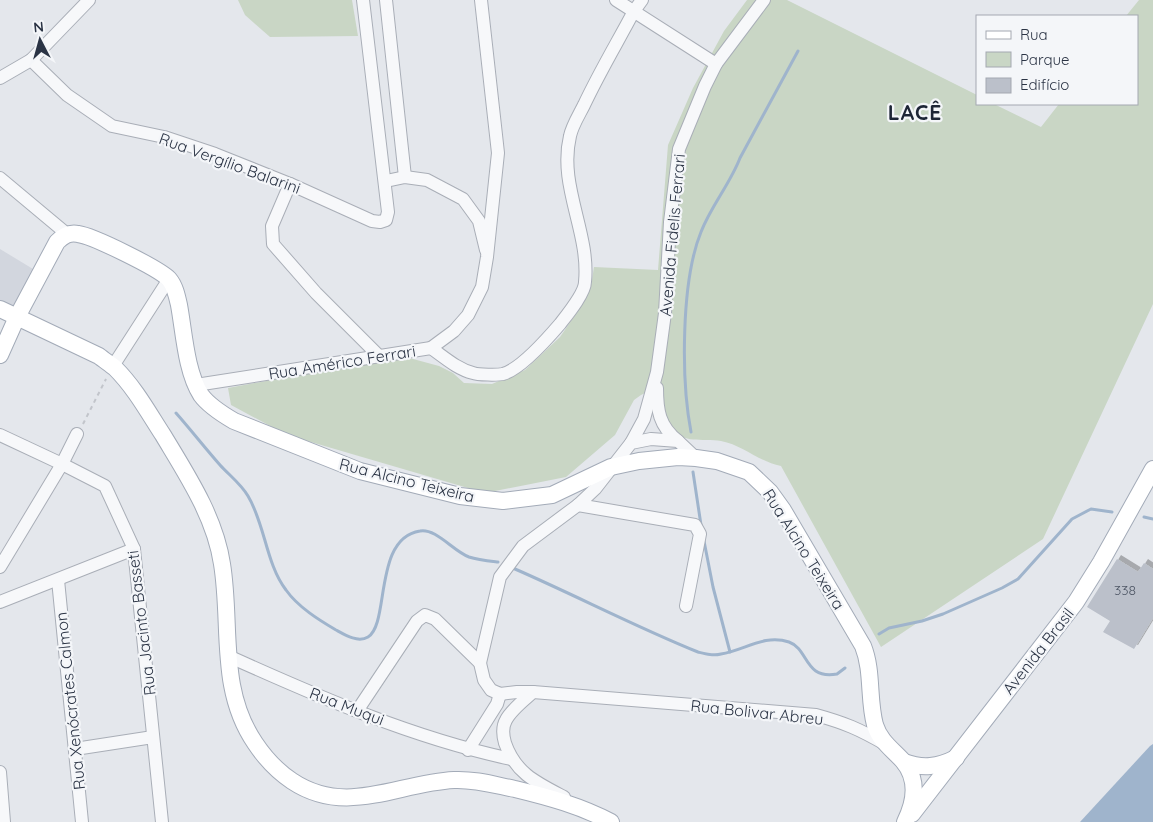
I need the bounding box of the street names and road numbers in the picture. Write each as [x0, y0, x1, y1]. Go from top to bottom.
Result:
street label: Rua Vergílio Balarini [156, 128, 304, 198]
street label: Avenida Fidelis Ferrari [655, 153, 689, 317]
street label: Rua Américo Ferrari [267, 340, 417, 384]
street label: Rua Alcino Teixeira [337, 454, 477, 506]
street label: Rua Alcino Teixeira [759, 485, 849, 613]
street label: Rua Jacinto Basseti [122, 549, 160, 697]
street label: Avenida Brasil [998, 604, 1078, 698]
street label: Rua Xenócrates Calmon [51, 611, 89, 791]
street label: Rua Muqui [307, 683, 387, 729]
street label: Rua Bolivar Abreu [690, 695, 824, 729]

